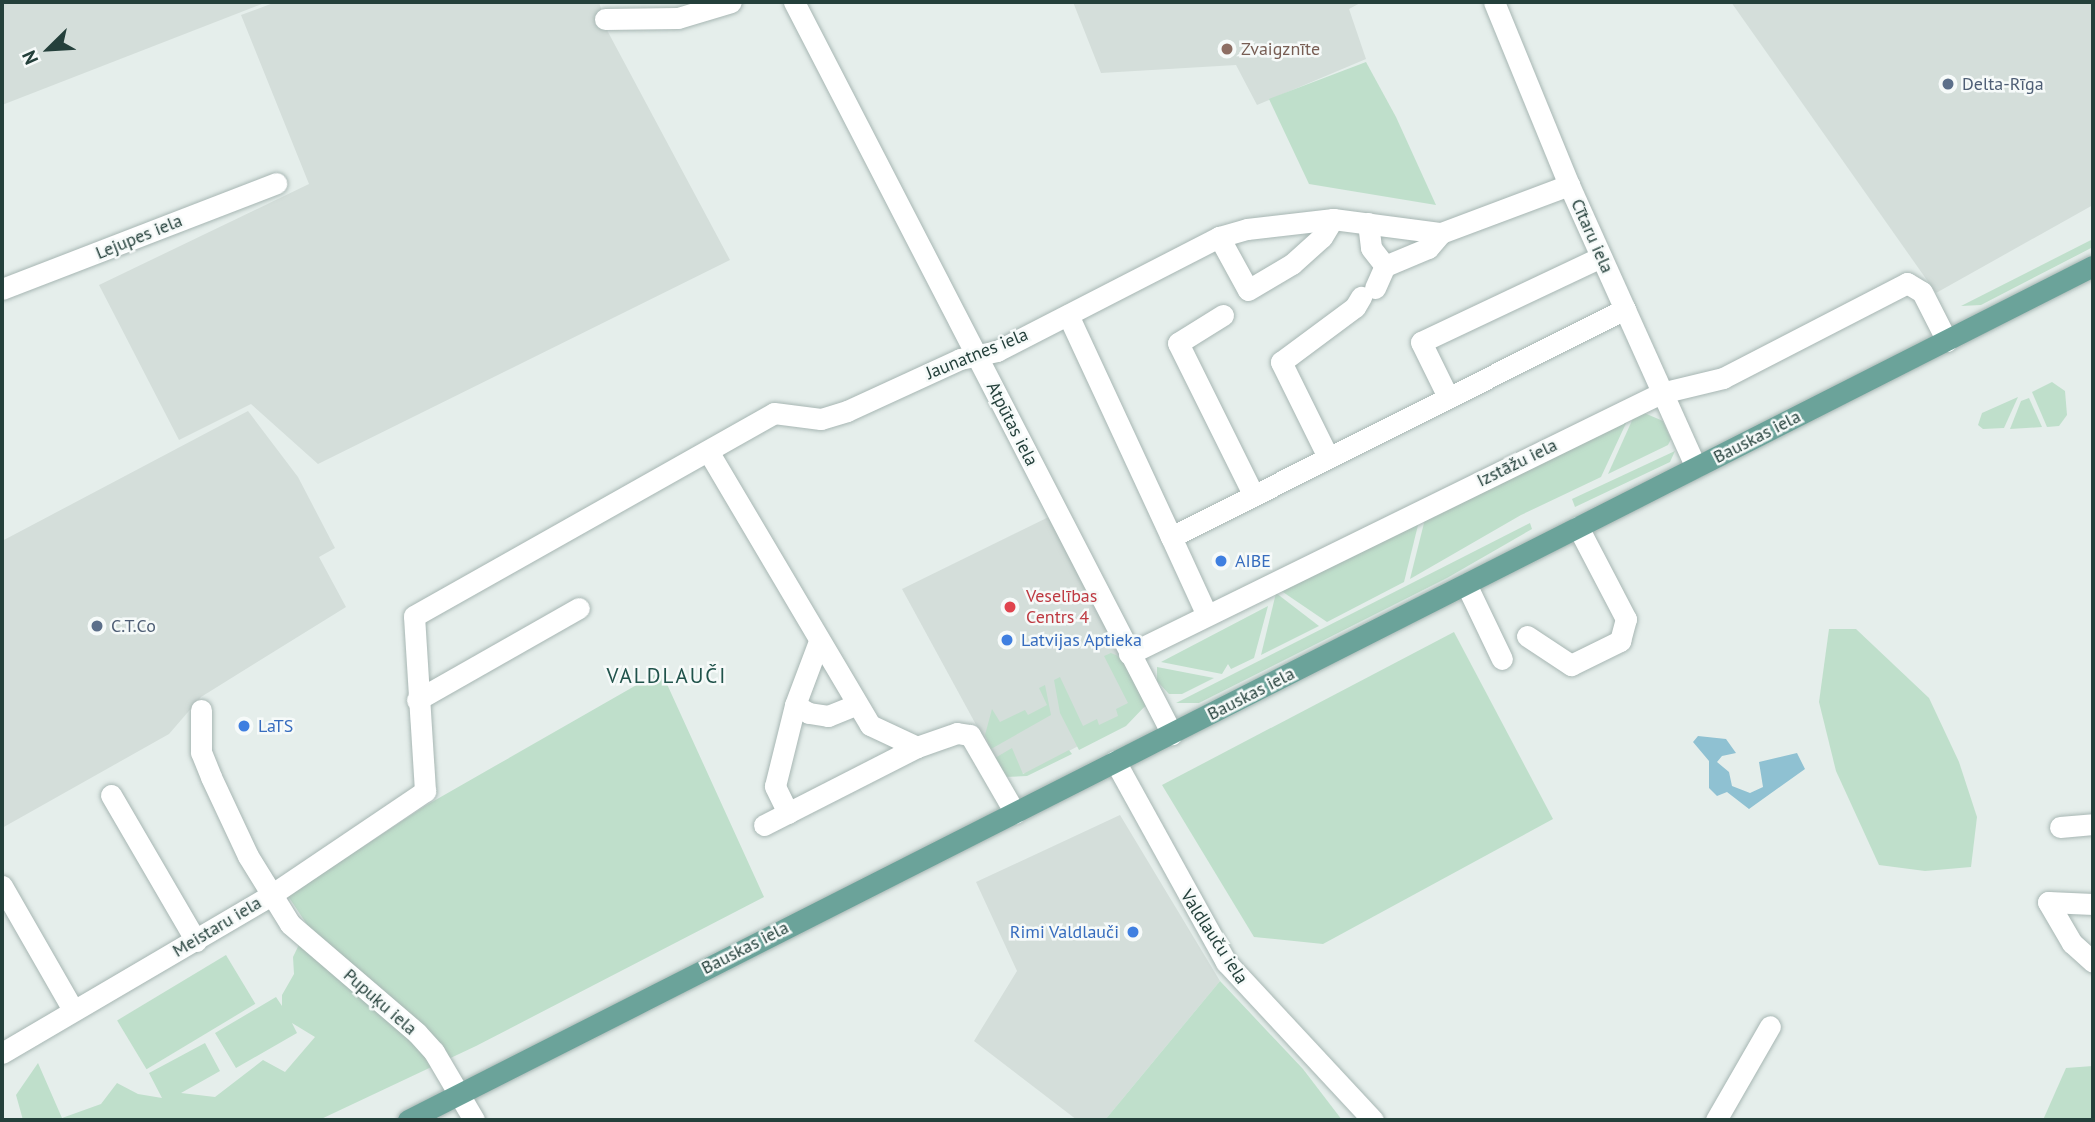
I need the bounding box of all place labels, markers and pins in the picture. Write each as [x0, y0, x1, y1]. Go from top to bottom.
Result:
place label: Zvaigznīte [1241, 38, 1320, 60]
marker: Zvaigznīte [1219, 41, 1235, 57]
place label: Delta-Rīga [1962, 73, 2044, 95]
marker: Delta-Rīga [1940, 76, 1956, 92]
place label: AIBE [1235, 550, 1271, 572]
marker: AIBE [1213, 553, 1229, 569]
place label: Veselības Centrs 4 [1026, 586, 1097, 628]
marker: Veselības Centrs 4 [1000, 597, 1020, 617]
place label: C.T.Co [111, 615, 156, 637]
marker: C.T.Co [89, 618, 105, 634]
place label: Latvijas Aptieka [1021, 629, 1142, 651]
marker: Latvijas Aptieka [999, 632, 1015, 648]
place label: LaTS [258, 715, 293, 737]
marker: LaTS [236, 718, 252, 734]
place label: Rimi Valdlauči [1009, 921, 1119, 943]
marker: Rimi Valdlauči [1125, 924, 1141, 940]

